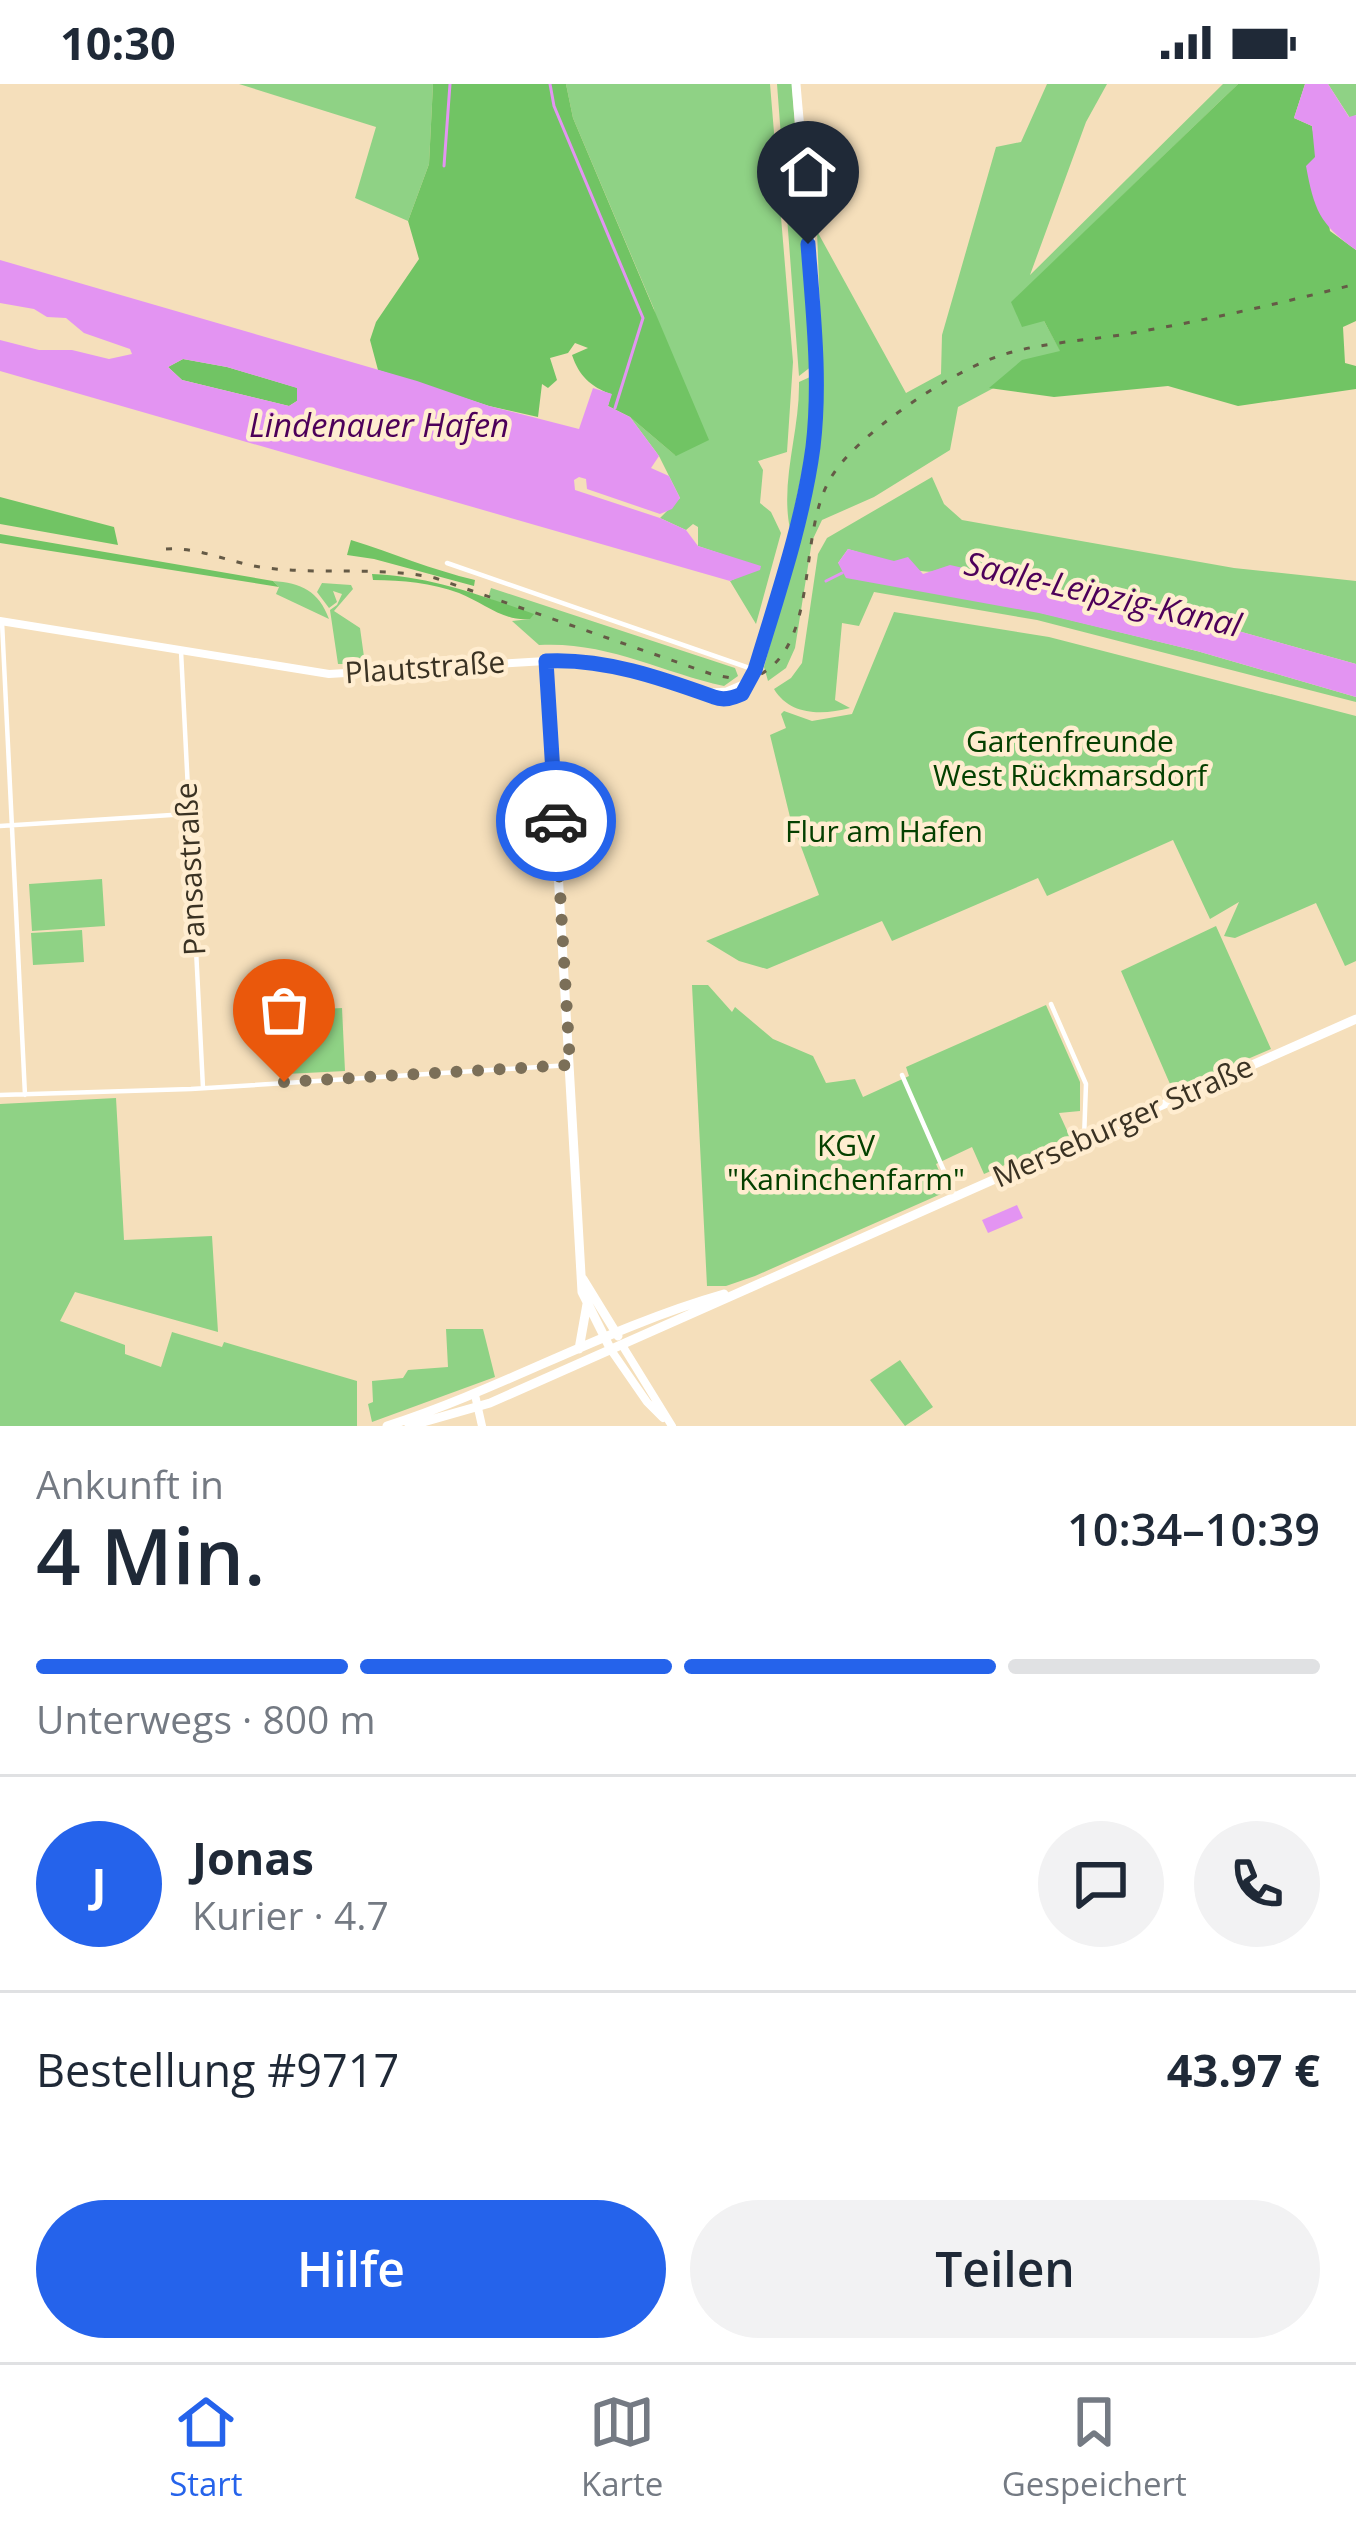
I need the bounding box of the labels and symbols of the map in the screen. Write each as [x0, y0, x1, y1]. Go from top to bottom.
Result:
pin [757, 121, 859, 244]
water label: Lindenauer Hafen [249, 402, 509, 447]
water label: Saale-Leipzig-Kanal [961, 540, 1246, 647]
street label: Plautstraße [343, 640, 507, 693]
park label: Gartenfreunde West Rückmarsdorf [933, 720, 1209, 795]
courier [496, 761, 616, 881]
street label: Pansastraße [164, 781, 215, 957]
park label: Flur am Hafen [785, 810, 983, 851]
pin [233, 959, 335, 1082]
street label: Merseburger Straße [986, 1045, 1259, 1197]
park label: KGV "Kaninchenfarm" [727, 1124, 965, 1199]

